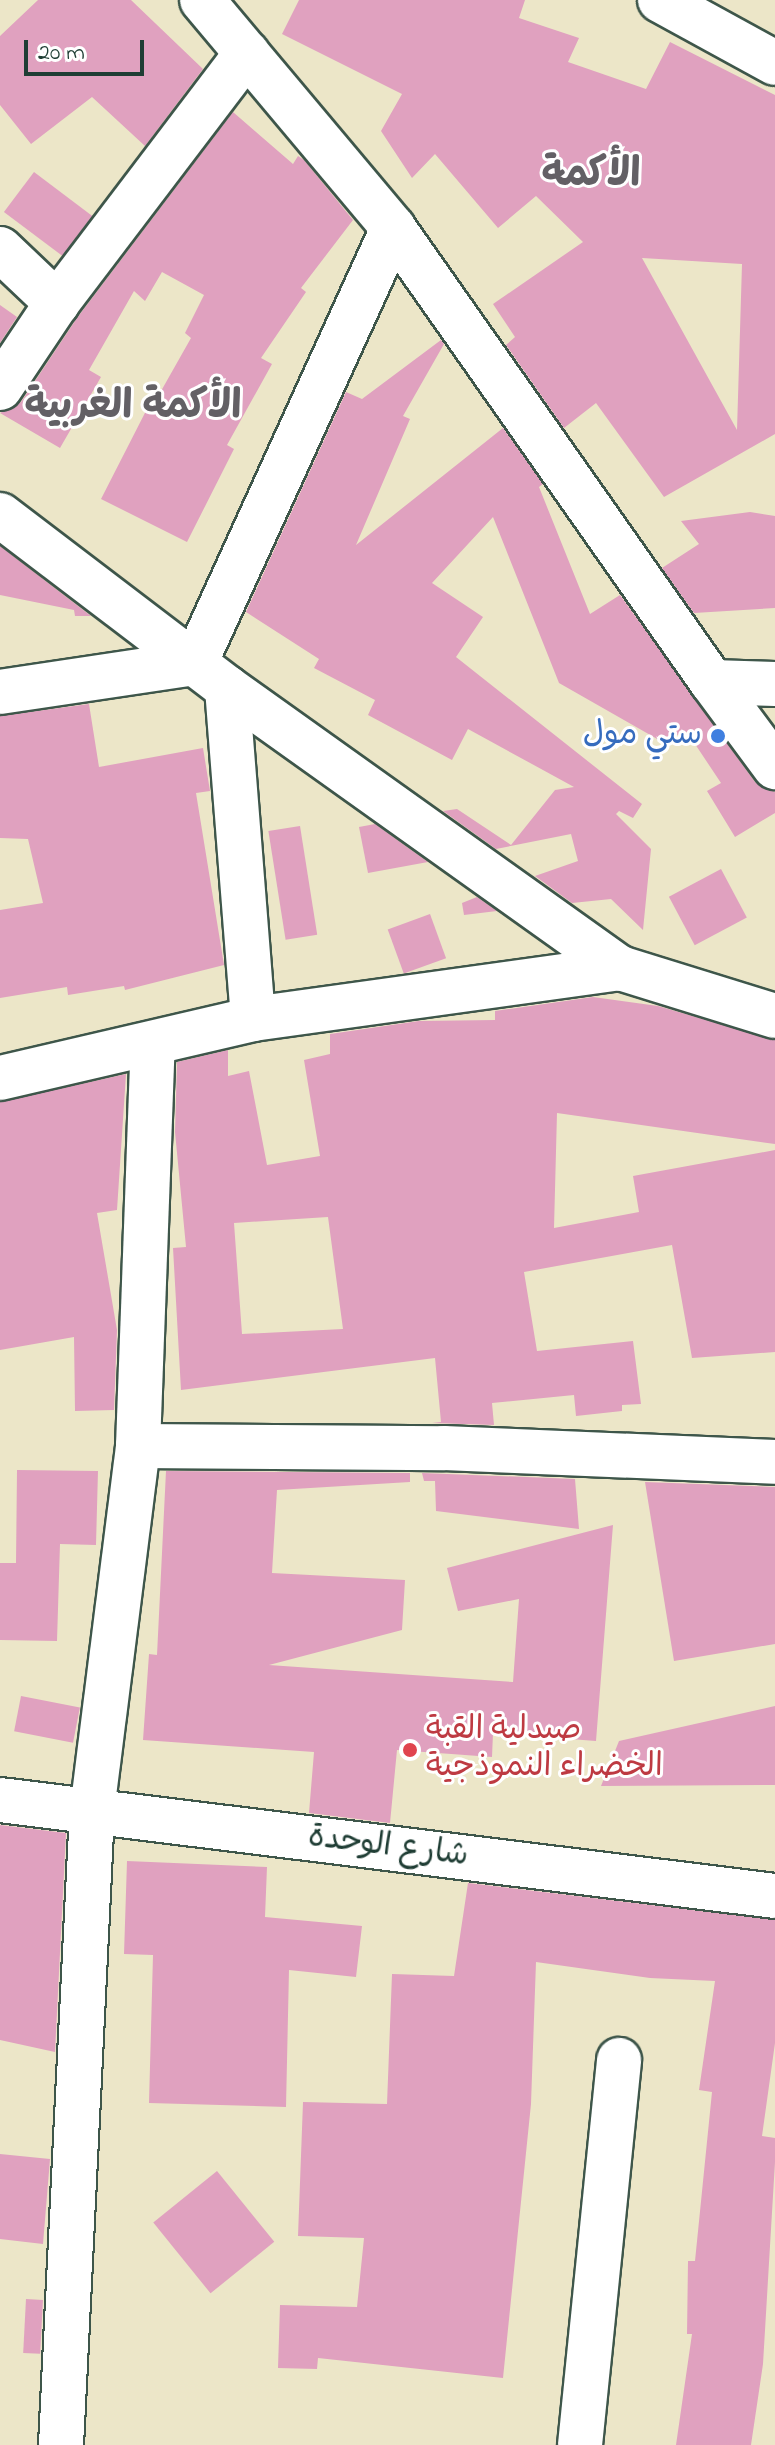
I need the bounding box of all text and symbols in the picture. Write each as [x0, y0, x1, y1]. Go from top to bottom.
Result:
scale bar [28, 24, 148, 74]
text: 20 m [38, 36, 85, 71]
district label: الأكمة [542, 152, 640, 200]
district label: الأكمة الغربية [25, 384, 241, 432]
place label: ستي مول [583, 717, 702, 755]
marker: ستي مول [709, 727, 727, 745]
place label: صيدلية القبة الخضراء النموذجية [426, 1713, 663, 1788]
marker: صيدلية القبة الخضراء النموذجية [401, 1741, 419, 1759]
street label: شارع الوحدة [306, 1819, 470, 1877]

